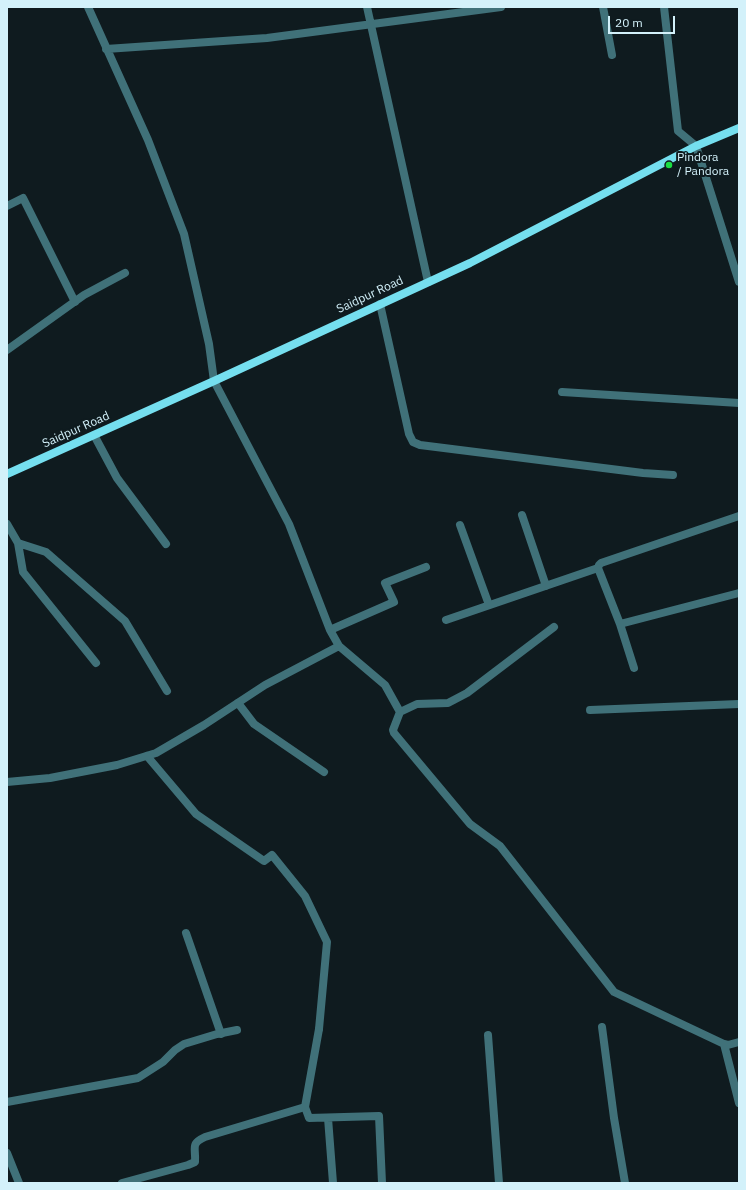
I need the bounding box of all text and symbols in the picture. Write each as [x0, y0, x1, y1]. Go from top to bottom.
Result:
scale bar [610, 8, 677, 34]
text: 20 m [615, 15, 643, 30]
place label: Pindora / Pandora [677, 151, 729, 179]
marker: Pindora / Pandora [664, 160, 674, 170]
street label: Saidpur Road [334, 273, 406, 317]
street label: Saidpur Road [40, 409, 112, 451]

